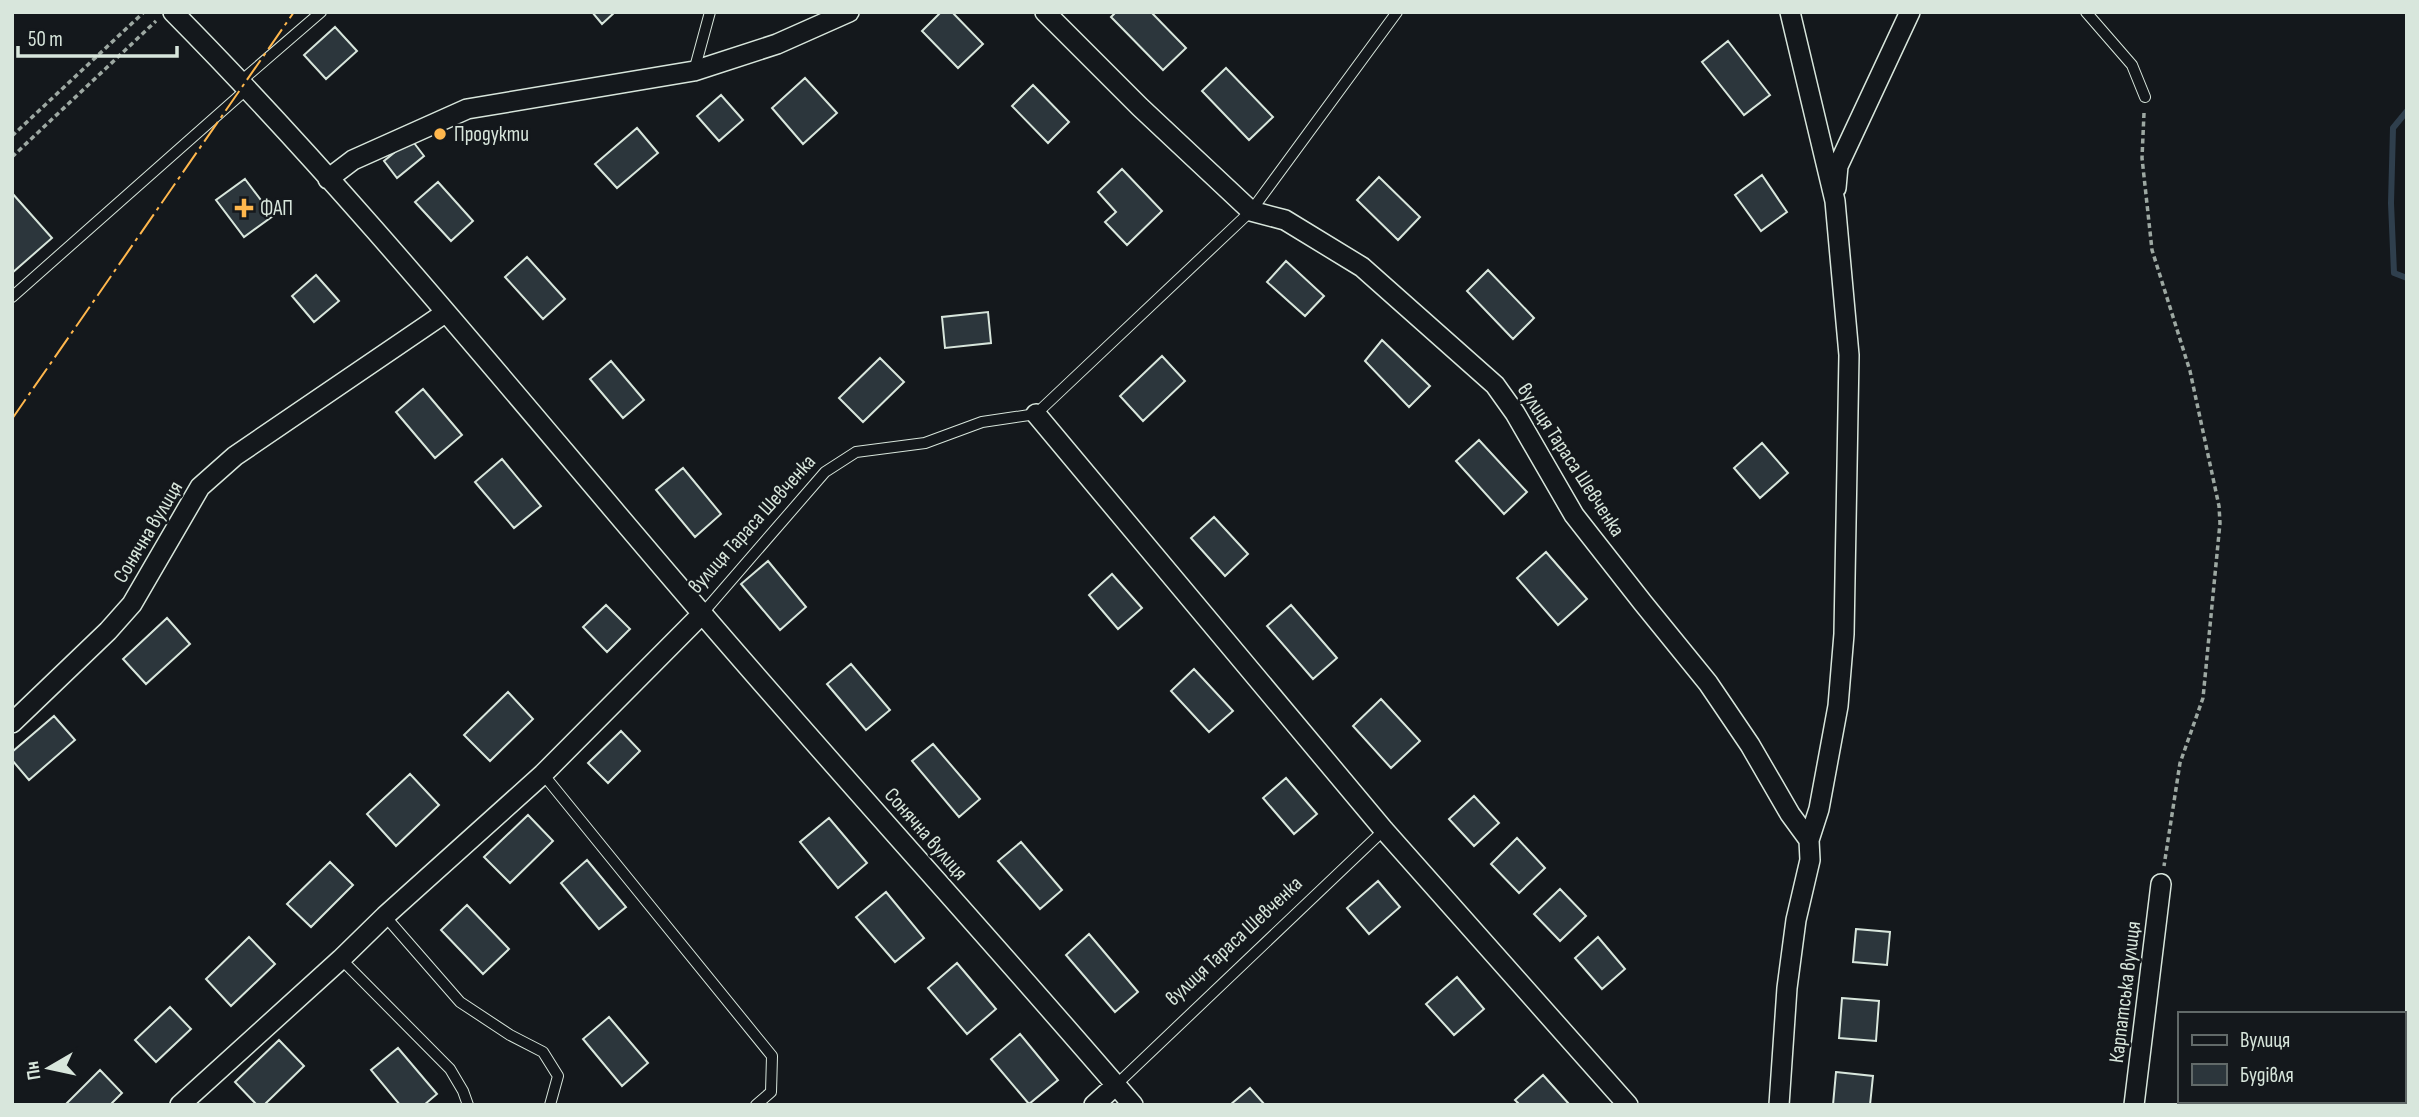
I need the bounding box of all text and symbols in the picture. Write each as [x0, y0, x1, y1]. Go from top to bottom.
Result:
scale bar [18, 14, 177, 58]
text: 50 m [28, 27, 63, 52]
place label: Продукти [454, 122, 529, 147]
marker: Продукти [432, 126, 448, 142]
place label: ФАП [260, 196, 293, 221]
marker: ФАП [234, 198, 254, 218]
street label: вулиця Тараса Шевченка [1512, 379, 1630, 541]
street label: вулиця Тараса Шевченка [683, 450, 821, 598]
street label: Сонячна вулиця [108, 477, 188, 587]
street label: Сонячна вулиця [879, 783, 973, 885]
street label: вулиця Тараса Шевченка [1160, 871, 1308, 1011]
street label: Карпатська вулиця [2104, 920, 2146, 1064]
legend [2178, 1012, 2405, 1103]
text: Вулиця [2240, 1028, 2290, 1053]
north arrow [14, 1033, 84, 1103]
text: Пн [21, 1060, 46, 1081]
text: Будівля [2240, 1063, 2294, 1088]

